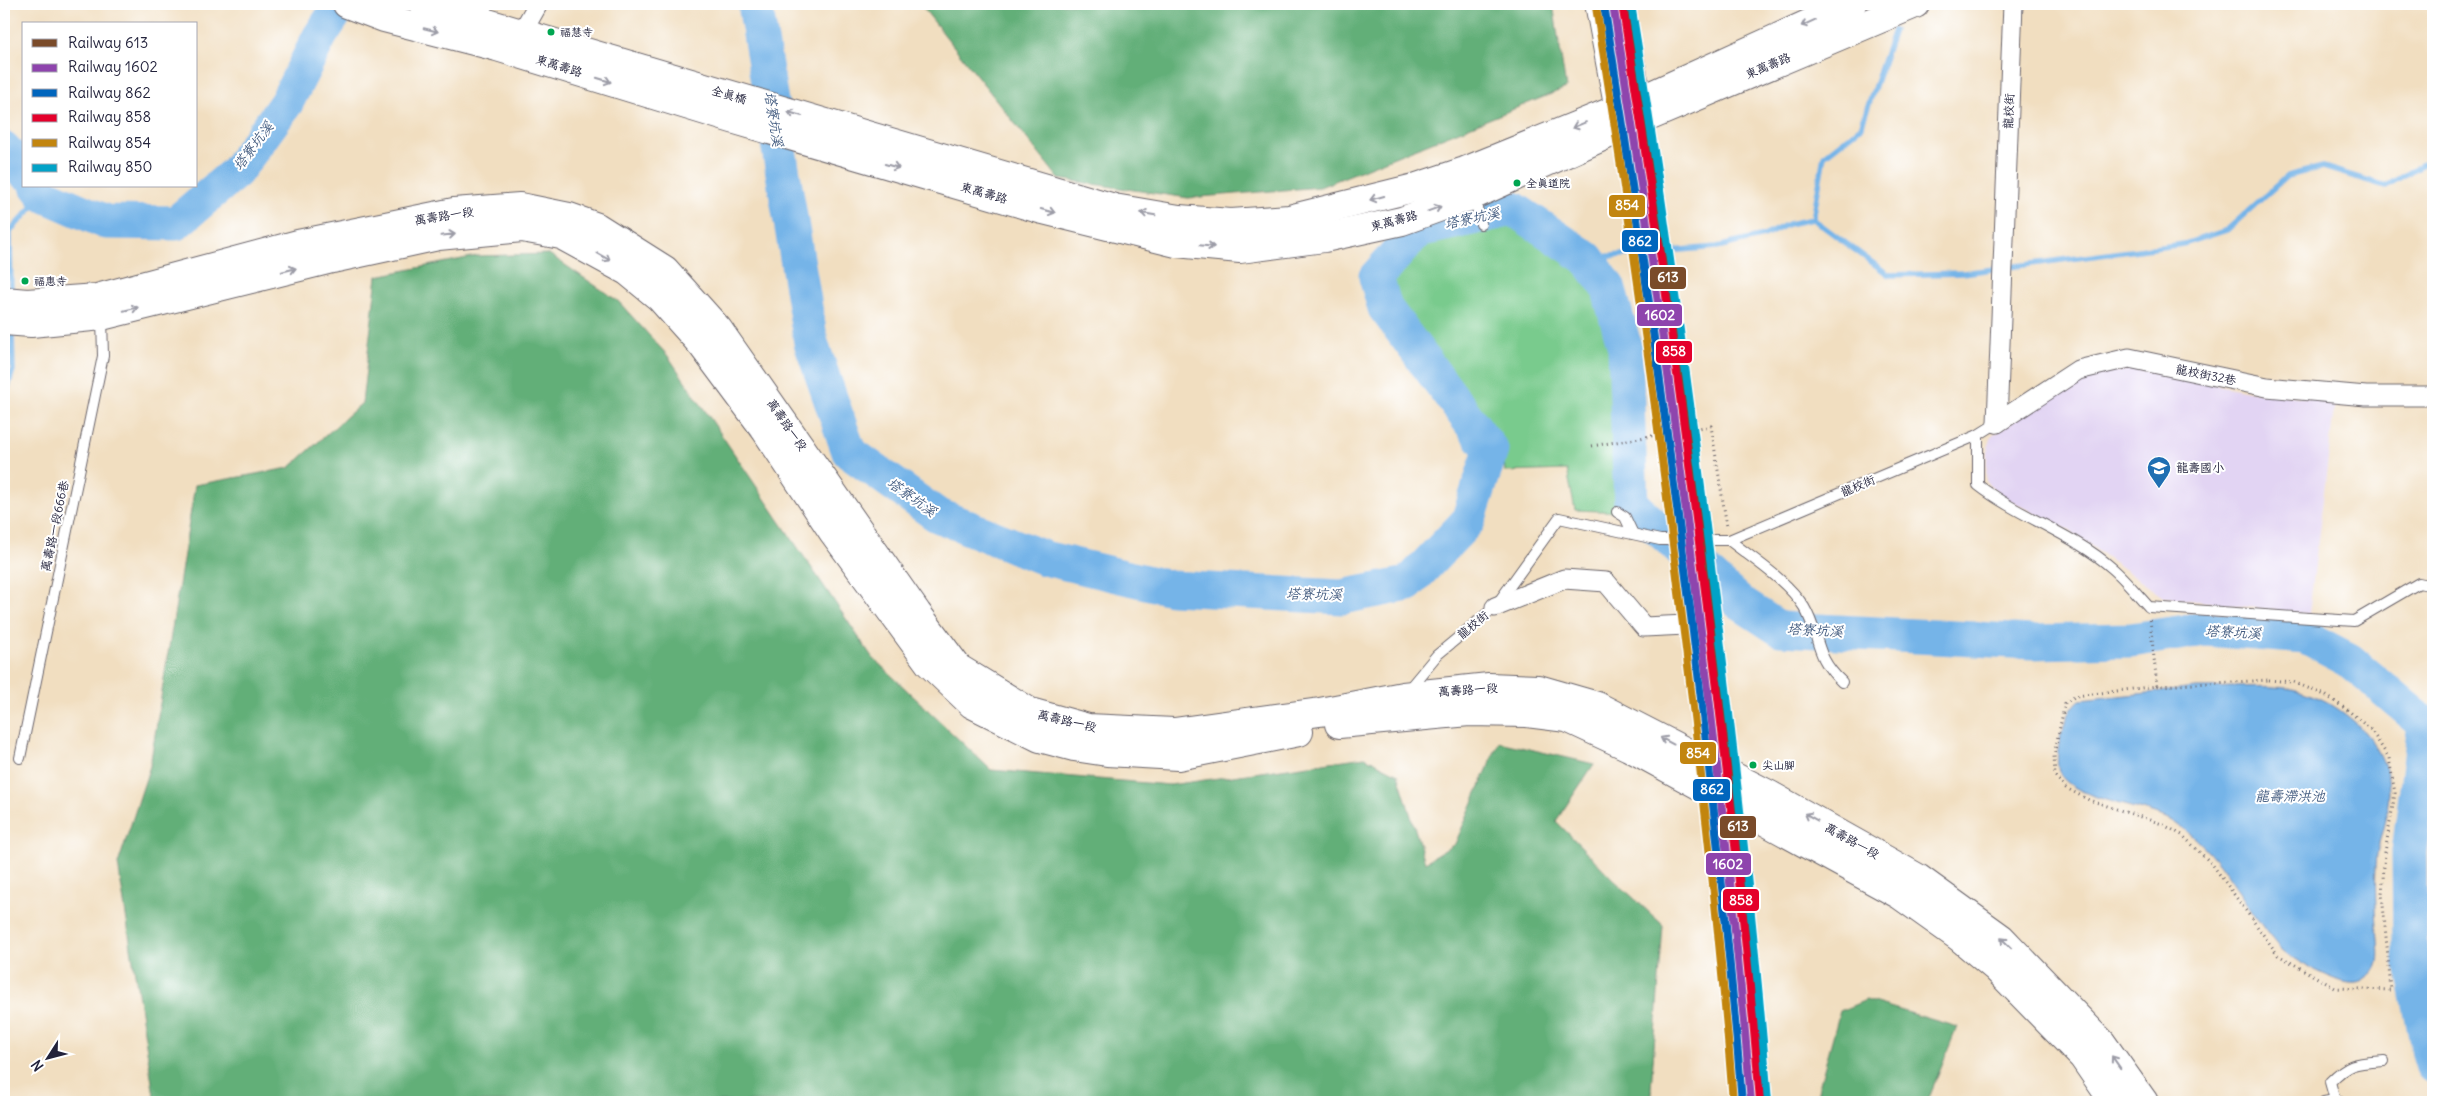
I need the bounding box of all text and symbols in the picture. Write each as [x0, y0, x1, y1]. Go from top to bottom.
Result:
one-way arrow [1801, 19, 1816, 29]
legend [22, 22, 198, 188]
place label: 福慧寺 [560, 25, 593, 39]
one-way arrow [423, 26, 439, 35]
marker: 福慧寺 [546, 27, 556, 37]
text: Railway 613 [68, 33, 148, 52]
street label: 東萬壽路 [1743, 49, 1793, 82]
street label: 東萬壽路 [534, 51, 584, 80]
text: Railway 1602 [68, 57, 158, 76]
one-way arrow [596, 75, 612, 85]
street label: 全真橋 [710, 82, 749, 107]
text: Railway 862 [68, 83, 151, 102]
water label: 塔寮坑溪 [761, 90, 787, 149]
street label: 龍校街 [2000, 93, 2017, 129]
text: Railway 858 [68, 107, 151, 126]
one-way arrow [787, 109, 803, 119]
water label: 塔寮坑溪 [229, 117, 278, 174]
one-way arrow [1572, 120, 1587, 130]
text: Railway 854 [68, 133, 151, 152]
text: Railway 850 [68, 157, 152, 176]
one-way arrow [884, 161, 900, 171]
place label: 全真道院 [1526, 176, 1570, 190]
marker: 全真道院 [1512, 178, 1522, 188]
street label: 東萬壽路 [959, 179, 1009, 206]
one-way arrow [1370, 194, 1386, 203]
line badge: 854 [1608, 194, 1646, 218]
text: 854 [1615, 196, 1639, 214]
street label: 萬壽路一段 [413, 203, 475, 228]
water label: 塔寮坑溪 [1443, 203, 1502, 233]
one-way arrow [1426, 204, 1442, 213]
one-way arrow [1040, 207, 1056, 216]
street label: 東萬壽路 [1369, 207, 1419, 234]
one-way arrow [1141, 208, 1157, 218]
line badge: 862 [1621, 229, 1659, 253]
one-way arrow [440, 230, 456, 240]
text: 862 [1628, 232, 1652, 250]
one-way arrow [1198, 241, 1214, 251]
one-way arrow [596, 253, 610, 263]
one-way arrow [281, 264, 297, 274]
line badge: 613 [1649, 266, 1687, 290]
text: 613 [1657, 268, 1679, 286]
place label: 福惠寺 [34, 274, 67, 288]
marker: 福惠寺 [20, 276, 30, 286]
line badge: 1602 [1636, 303, 1683, 327]
one-way arrow [123, 304, 139, 313]
text: 1602 [1645, 306, 1676, 324]
line badge: 858 [1655, 340, 1693, 364]
text: 858 [1662, 342, 1686, 360]
street label: 龍校街32巷 [2175, 361, 2238, 388]
street label: 萬壽路一段 [764, 396, 811, 454]
school or university icon: 龍壽國小 [2146, 455, 2172, 489]
place label: 龍壽國小 [2176, 460, 2224, 475]
street label: 龍校街 [1838, 472, 1877, 499]
water label: 塔寮坑溪 [884, 474, 941, 521]
street label: 萬壽路一段666巷 [38, 479, 71, 573]
water label: 塔寮坑溪 [1286, 585, 1343, 604]
street label: 龍校街 [1454, 607, 1491, 642]
water label: 塔寮坑溪 [1787, 620, 1844, 641]
water label: 塔寮坑溪 [2205, 622, 2262, 643]
street label: 萬壽路一段 [1438, 680, 1498, 699]
street label: 萬壽路一段 [1036, 706, 1098, 735]
one-way arrow [1660, 736, 1675, 745]
line badge: 854 [1679, 741, 1717, 765]
text: 854 [1686, 744, 1710, 762]
place label: 尖山腳 [1762, 758, 1795, 772]
marker: 尖山腳 [1748, 760, 1758, 770]
line badge: 862 [1692, 778, 1731, 802]
text: 862 [1700, 780, 1724, 798]
water label: 龍壽滯洪池 [2255, 787, 2326, 805]
one-way arrow [1804, 812, 1818, 822]
line badge: 613 [1719, 815, 1757, 839]
text: 613 [1727, 817, 1749, 835]
street label: 萬壽路一段 [1822, 819, 1882, 862]
line badge: 1602 [1705, 852, 1752, 876]
text: 1602 [1713, 855, 1744, 873]
line badge: 858 [1722, 888, 1760, 912]
text: 858 [1729, 891, 1753, 909]
one-way arrow [1999, 937, 2012, 949]
north arrow [22, 1034, 72, 1084]
one-way arrow [2111, 1055, 2121, 1069]
text: N [27, 1056, 48, 1075]

